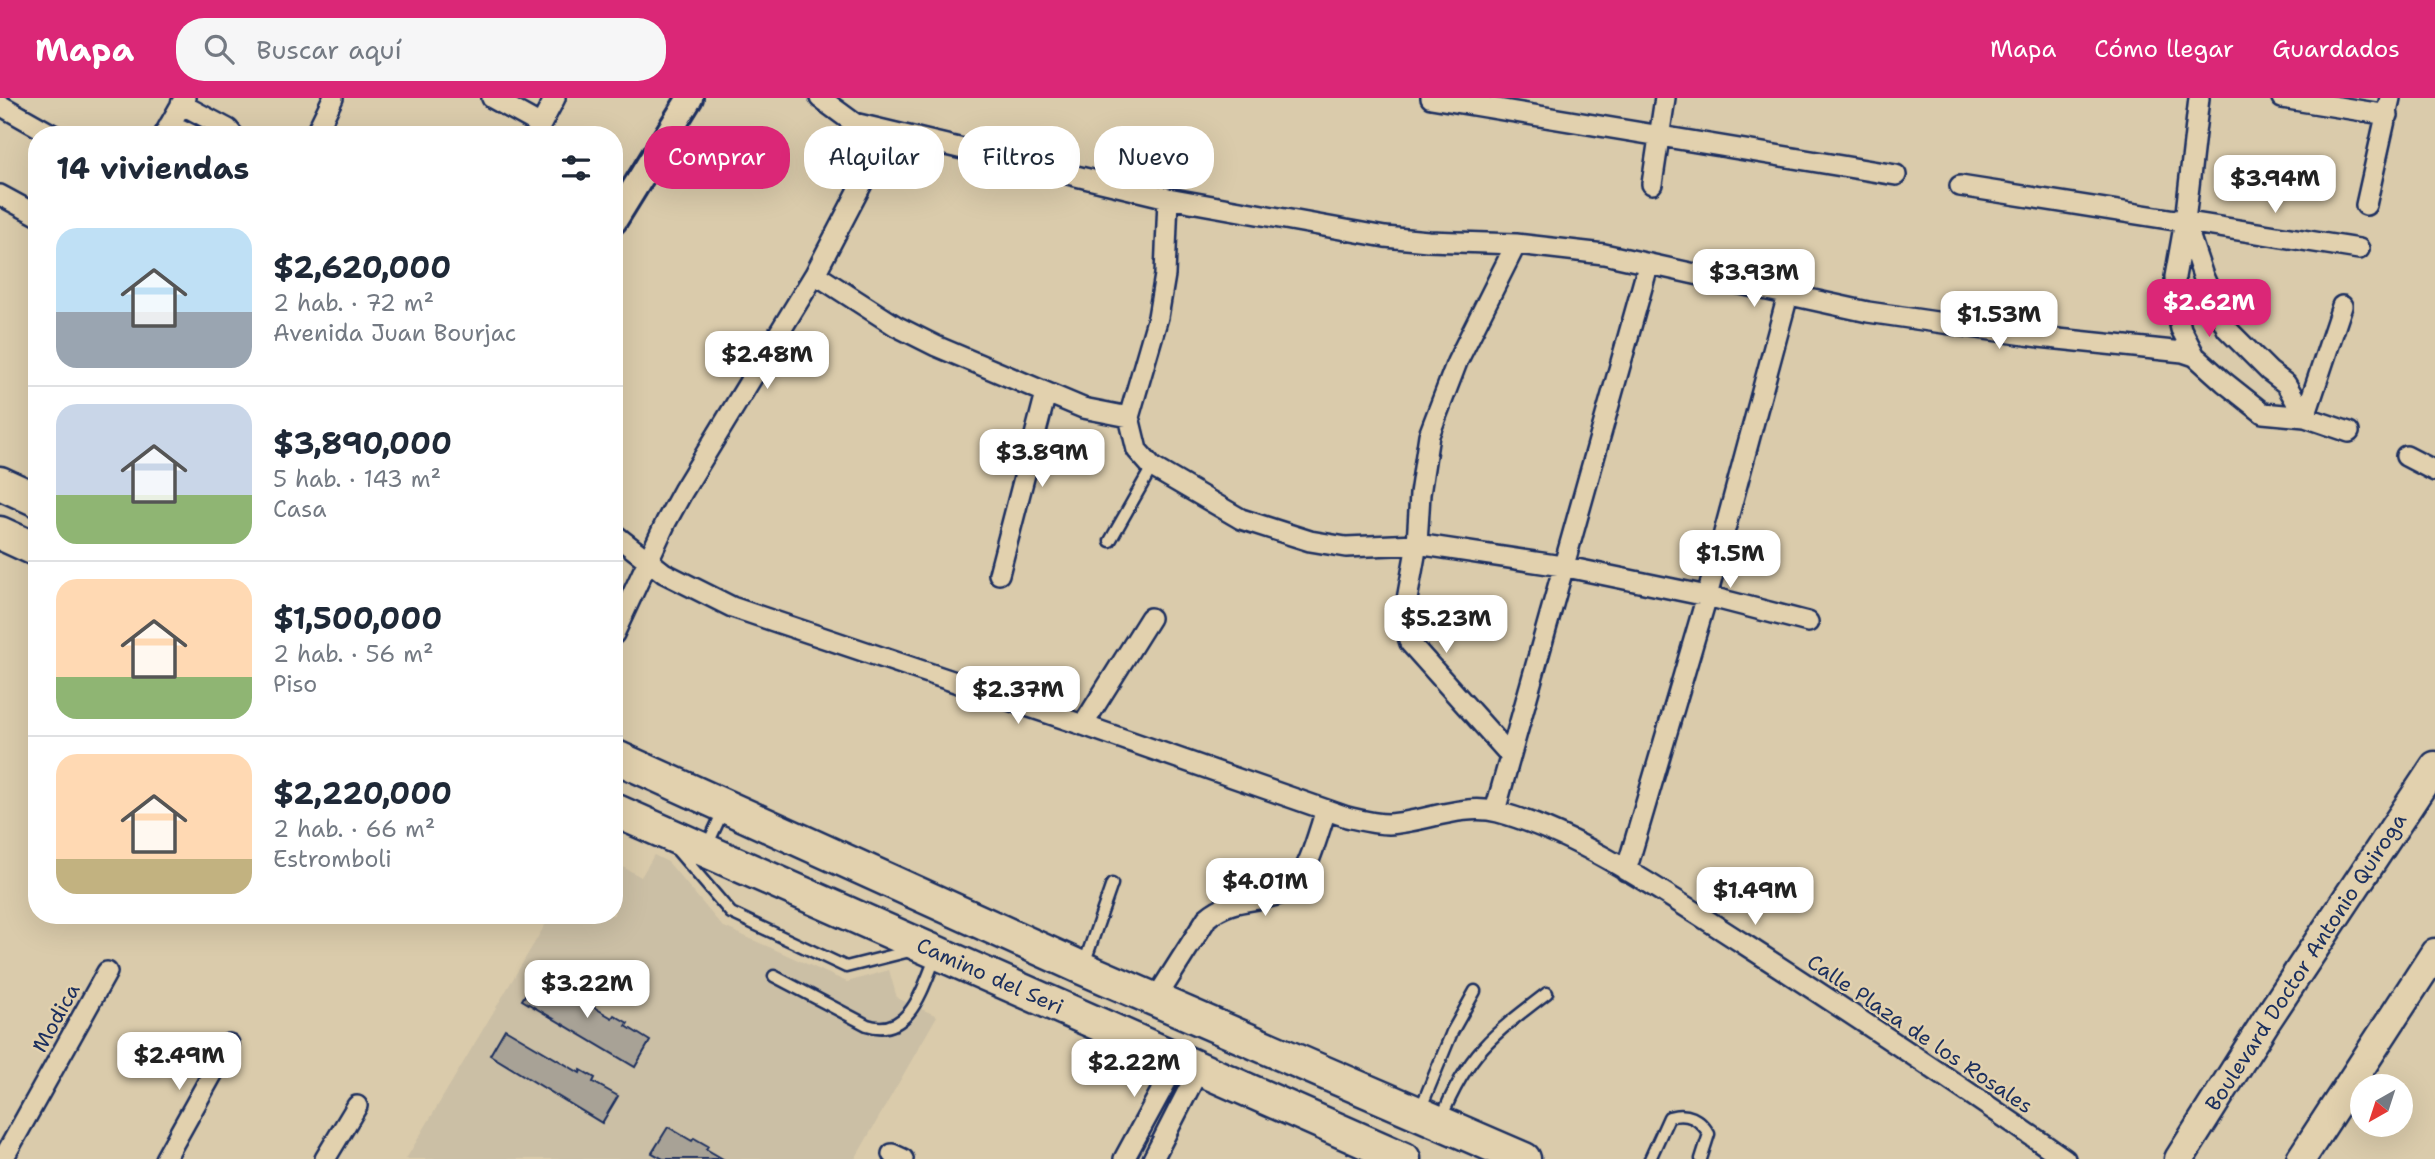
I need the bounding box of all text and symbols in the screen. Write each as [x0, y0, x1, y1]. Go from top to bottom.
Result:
search box [176, 18, 666, 81]
text: Mapa [35, 27, 134, 72]
icon: search [200, 30, 238, 68]
text: Buscar aquí [256, 32, 402, 67]
text: Mapa [1990, 33, 2056, 65]
text: Cómo llegar [2094, 33, 2234, 65]
text: Guardados [2272, 33, 2400, 65]
chip: Comprar [644, 126, 790, 189]
chip: Alquilar [804, 126, 944, 189]
chip: Filtros [958, 126, 1080, 189]
chip: Nuevo [1094, 126, 1214, 189]
text: 14 viviendas [56, 148, 249, 189]
icon: filters [557, 149, 595, 187]
pin: $3.94M [2218, 156, 2332, 215]
text: $3.94M [2230, 163, 2320, 193]
text: $2,620,000 [273, 247, 451, 288]
pin: $3.93M [1697, 250, 1811, 309]
icon: home [112, 256, 196, 340]
text: $3.93M [1709, 257, 1799, 287]
pin: $2.62M [2152, 280, 2266, 339]
text: $2.62M [2163, 287, 2255, 317]
text: 2 hab. · 72 m² [273, 288, 434, 318]
pin: $1.53M [1942, 292, 2056, 351]
text: $1.53M [1957, 299, 2041, 329]
text: Avenida Juan Bourjac [273, 318, 516, 348]
pin: $2.48M [710, 331, 824, 391]
text: $2.48M [721, 339, 813, 369]
text: $3,890,000 [273, 423, 452, 464]
pin: $3.89M [985, 430, 1099, 489]
icon: home [112, 432, 196, 516]
text: $3.89M [996, 437, 1088, 467]
text: 5 hab. · 143 m² [273, 464, 441, 494]
text: Casa [273, 494, 326, 524]
pin: $1.5M [1681, 531, 1779, 590]
text: $1.5M [1695, 538, 1765, 568]
pin: $5.23M [1389, 596, 1503, 655]
text: $1,500,000 [273, 598, 442, 639]
text: $5.23M [1400, 603, 1492, 633]
icon: home [112, 607, 196, 691]
text: 2 hab. · 56 m² [273, 639, 434, 669]
pin: $2.37M [961, 666, 1075, 726]
text: Piso [273, 669, 317, 699]
text: $2.37M [972, 674, 1064, 704]
text: $2,220,000 [273, 773, 452, 814]
icon: home [112, 782, 196, 866]
street label: Boulevard Doctor Antonio Quiroga [2199, 808, 2413, 1116]
text: 2 hab. · 66 m² [273, 814, 435, 844]
text: Estromboli [273, 844, 392, 874]
pin: $4.01M [1208, 858, 1322, 918]
text: $4.01M [1222, 866, 1308, 896]
pin: $1.49M [1698, 868, 1812, 927]
text: $1.49M [1713, 875, 1797, 905]
street label: Camino del Seri [912, 931, 1068, 1021]
street label: Calle Plaza de los Rosales [1802, 948, 2038, 1120]
pin: $3.22M [530, 960, 644, 1020]
text: $3.22M [541, 968, 633, 998]
street label: Modica [26, 978, 86, 1058]
pin: $2.49M [122, 1032, 236, 1092]
text: $2.49M [133, 1040, 225, 1070]
pin: $2.22M [1077, 1040, 1191, 1099]
text: $2.22M [1088, 1047, 1180, 1077]
north arrow [2350, 1074, 2413, 1138]
map controls [2350, 1074, 2413, 1137]

